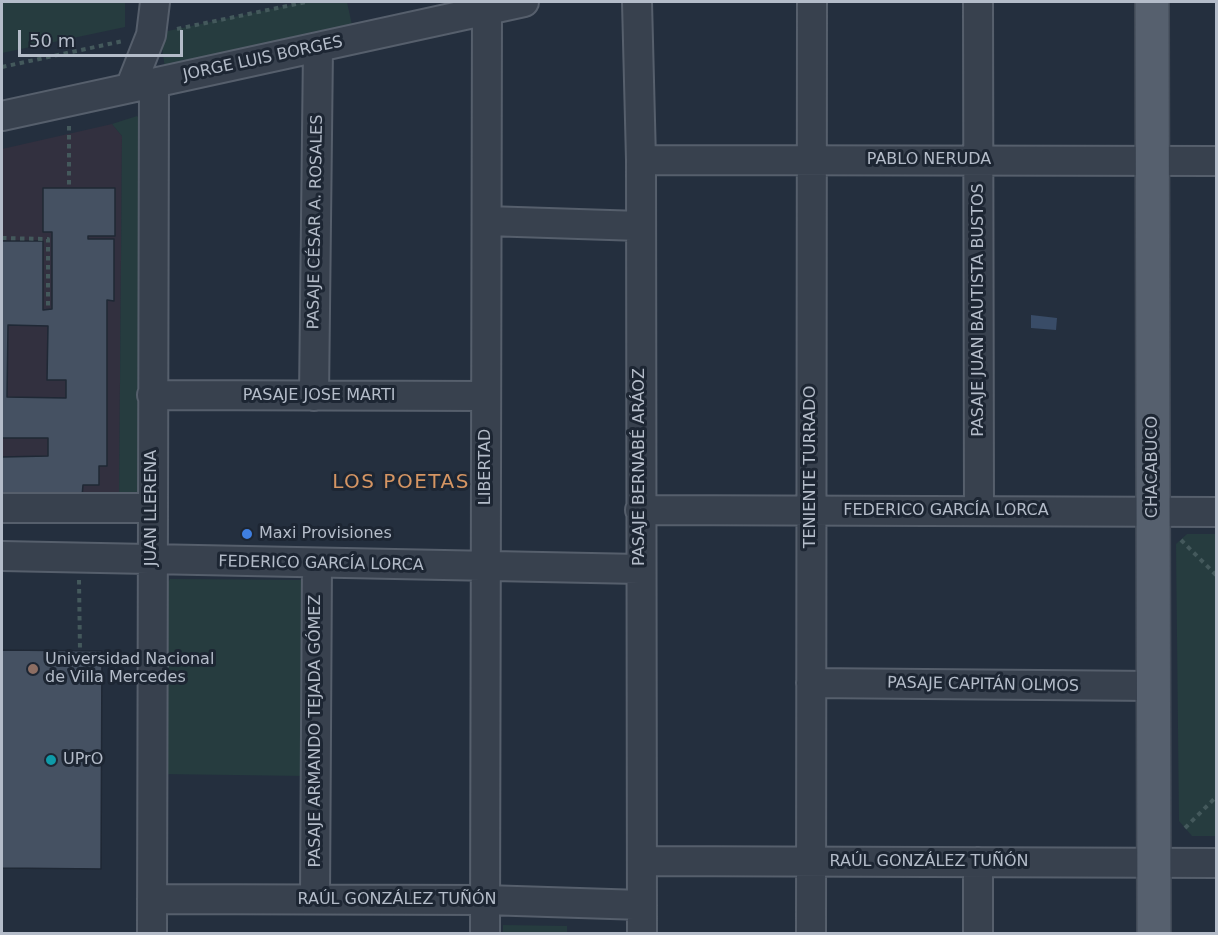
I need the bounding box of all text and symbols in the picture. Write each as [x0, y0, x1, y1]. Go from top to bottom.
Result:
scale bar [21, 18, 186, 56]
text: 50 m [29, 30, 75, 51]
street label: JORGE LUIS BORGES [181, 33, 345, 85]
street label: PASAJE CÉSAR A. ROSALES [305, 114, 327, 330]
street label: PABLO NERUDA [867, 150, 991, 170]
street label: PASAJE JUAN BAUTISTA BUSTOS [969, 183, 989, 437]
street label: PASAJE BERNABÉ ARÁOZ [630, 368, 650, 566]
street label: PASAJE JOSE MARTI [243, 386, 395, 406]
street label: TENIENTE TURRADO [801, 386, 821, 548]
street label: CHACABUCO [1143, 416, 1163, 518]
street label: LIBERTAD [476, 429, 496, 505]
street label: JUAN LLERENA [142, 450, 162, 566]
district label: LOS POETAS [332, 471, 470, 495]
street label: FEDERICO GARCÍA LORCA [843, 501, 1049, 521]
place label: Maxi Provisiones [259, 524, 392, 544]
marker: Maxi Provisiones [240, 527, 254, 541]
street label: FEDERICO GARCÍA LORCA [218, 553, 424, 575]
street label: PASAJE ARMANDO TEJADA GÓMEZ [306, 595, 326, 867]
place label: Universidad Nacional de Villa Mercedes [45, 650, 214, 688]
marker: Universidad Nacional de Villa Mercedes [26, 662, 40, 676]
street label: PASAJE CAPITÁN OLMOS [887, 674, 1079, 696]
place label: UPrO [63, 750, 103, 770]
marker: UPrO [44, 753, 58, 767]
street label: RAÚL GONZÁLEZ TUÑÓN [829, 852, 1029, 872]
street label: RAÚL GONZÁLEZ TUÑÓN [297, 890, 497, 910]

